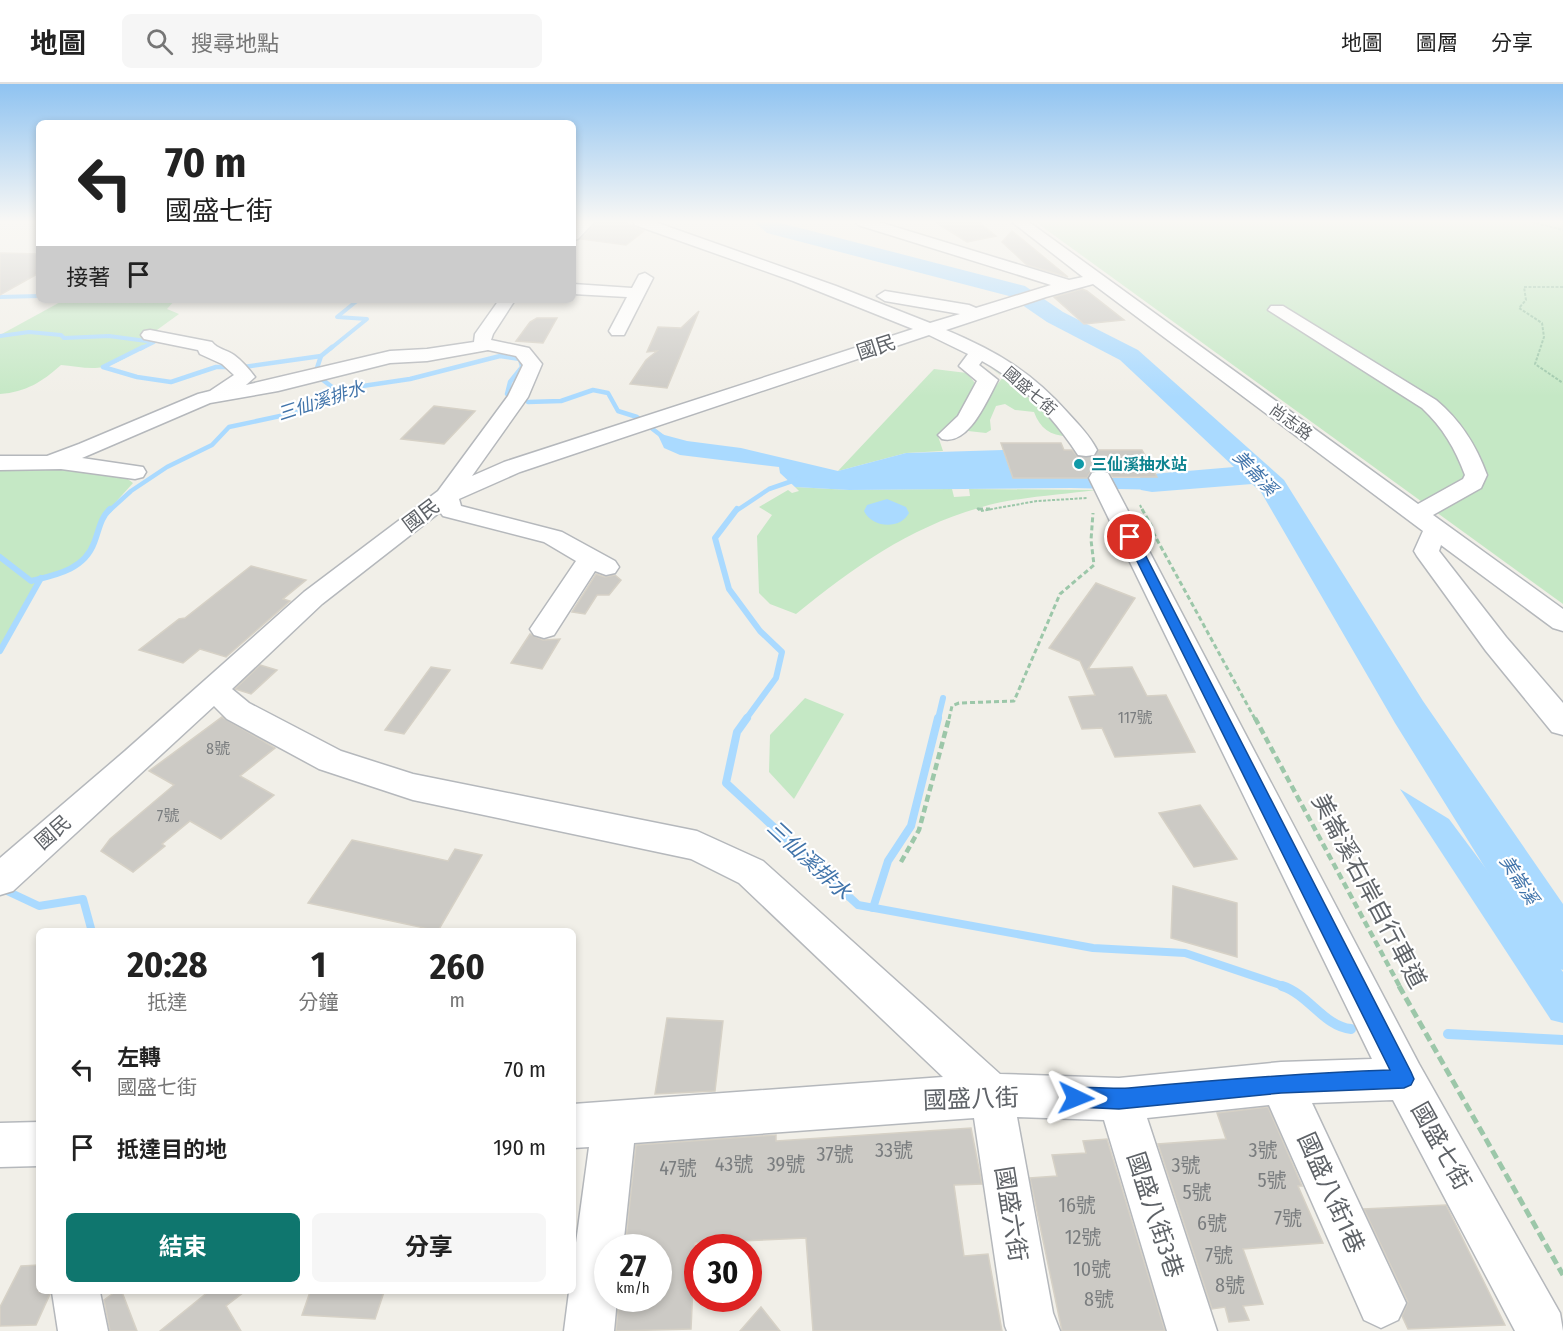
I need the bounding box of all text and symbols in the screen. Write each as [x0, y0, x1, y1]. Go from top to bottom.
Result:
search box [122, 14, 542, 68]
icon: search [143, 25, 176, 58]
text: 地圖 [30, 27, 86, 60]
text: 搜尋地點 [191, 30, 279, 57]
text: 地圖 [1341, 30, 1383, 56]
text: 圖層 [1416, 30, 1458, 56]
text: 分享 [1491, 30, 1533, 56]
text: 70 m [165, 138, 246, 188]
icon: left [66, 144, 144, 222]
text: 國盛七街 [165, 195, 273, 227]
icon: arrive [122, 258, 155, 291]
text: 接著 [66, 264, 110, 291]
street label: 國民 [853, 329, 899, 365]
street label: 國盛七街 [1000, 363, 1060, 419]
water label: 三仙溪排水 [275, 376, 368, 425]
street label: 尚志路 [1266, 400, 1316, 444]
water label: 美崙溪 [1228, 446, 1284, 502]
place label: 三仙溪抽水站 [1091, 455, 1187, 474]
marker: 三仙溪抽水站 [1072, 457, 1086, 471]
street label: 國民 [398, 493, 444, 537]
pin [1104, 511, 1155, 562]
icon: arrive [1113, 520, 1146, 553]
house number: 117號 [1118, 708, 1152, 727]
house number: 8號 [206, 739, 230, 758]
street label: 美崙溪右岸自行車道 [1306, 789, 1432, 993]
house number: 7號 [157, 806, 179, 825]
street label: 國民 [30, 810, 76, 854]
water label: 三仙溪排水 [762, 815, 857, 906]
water label: 美崙溪 [1495, 851, 1545, 911]
text: 20:28 [127, 943, 207, 987]
text: 1 [311, 943, 326, 987]
text: 260 [430, 945, 485, 989]
text: m [450, 988, 465, 1012]
text: 抵達 [147, 990, 187, 1014]
text: 分鐘 [299, 990, 339, 1014]
text: 左轉 [117, 1044, 161, 1071]
icon: left [66, 1053, 99, 1086]
text: 70 m [504, 1056, 546, 1083]
position arrow [1044, 1066, 1108, 1130]
text: 國盛七街 [117, 1075, 197, 1099]
street label: 國盛八街 [923, 1083, 1019, 1115]
street label: 國盛七街 [1405, 1097, 1477, 1195]
street label: 國盛八街1巷 [1292, 1128, 1370, 1258]
icon: arrive [66, 1131, 99, 1164]
text: 190 m [493, 1134, 546, 1161]
text: 抵達目的地 [117, 1136, 227, 1163]
house number: 33號 [875, 1138, 913, 1162]
house number: 3號 [1248, 1138, 1278, 1162]
house number: 37號 [816, 1142, 854, 1166]
street label: 國盛八街3巷 [1121, 1148, 1189, 1282]
house number: 43號 [715, 1152, 753, 1176]
house number: 39號 [767, 1152, 805, 1176]
house number: 3號 [1171, 1153, 1201, 1177]
house number: 47號 [659, 1156, 697, 1180]
street label: 國盛六街 [990, 1164, 1032, 1264]
house number: 5號 [1257, 1168, 1287, 1192]
house number: 5號 [1182, 1180, 1212, 1204]
house number: 16號 [1058, 1193, 1096, 1217]
house number: 7號 [1274, 1206, 1302, 1230]
house number: 6號 [1197, 1211, 1227, 1235]
button: 結束 [66, 1213, 300, 1282]
button: 分享 [312, 1213, 546, 1282]
house number: 12號 [1065, 1225, 1101, 1249]
speed limit sign: 30 [684, 1234, 762, 1312]
house number: 7號 [1205, 1243, 1233, 1267]
text: 27 [620, 1248, 646, 1284]
house number: 10號 [1073, 1257, 1111, 1281]
house number: 8號 [1215, 1273, 1245, 1297]
text: km/h [616, 1279, 650, 1297]
house number: 8號 [1084, 1287, 1114, 1311]

